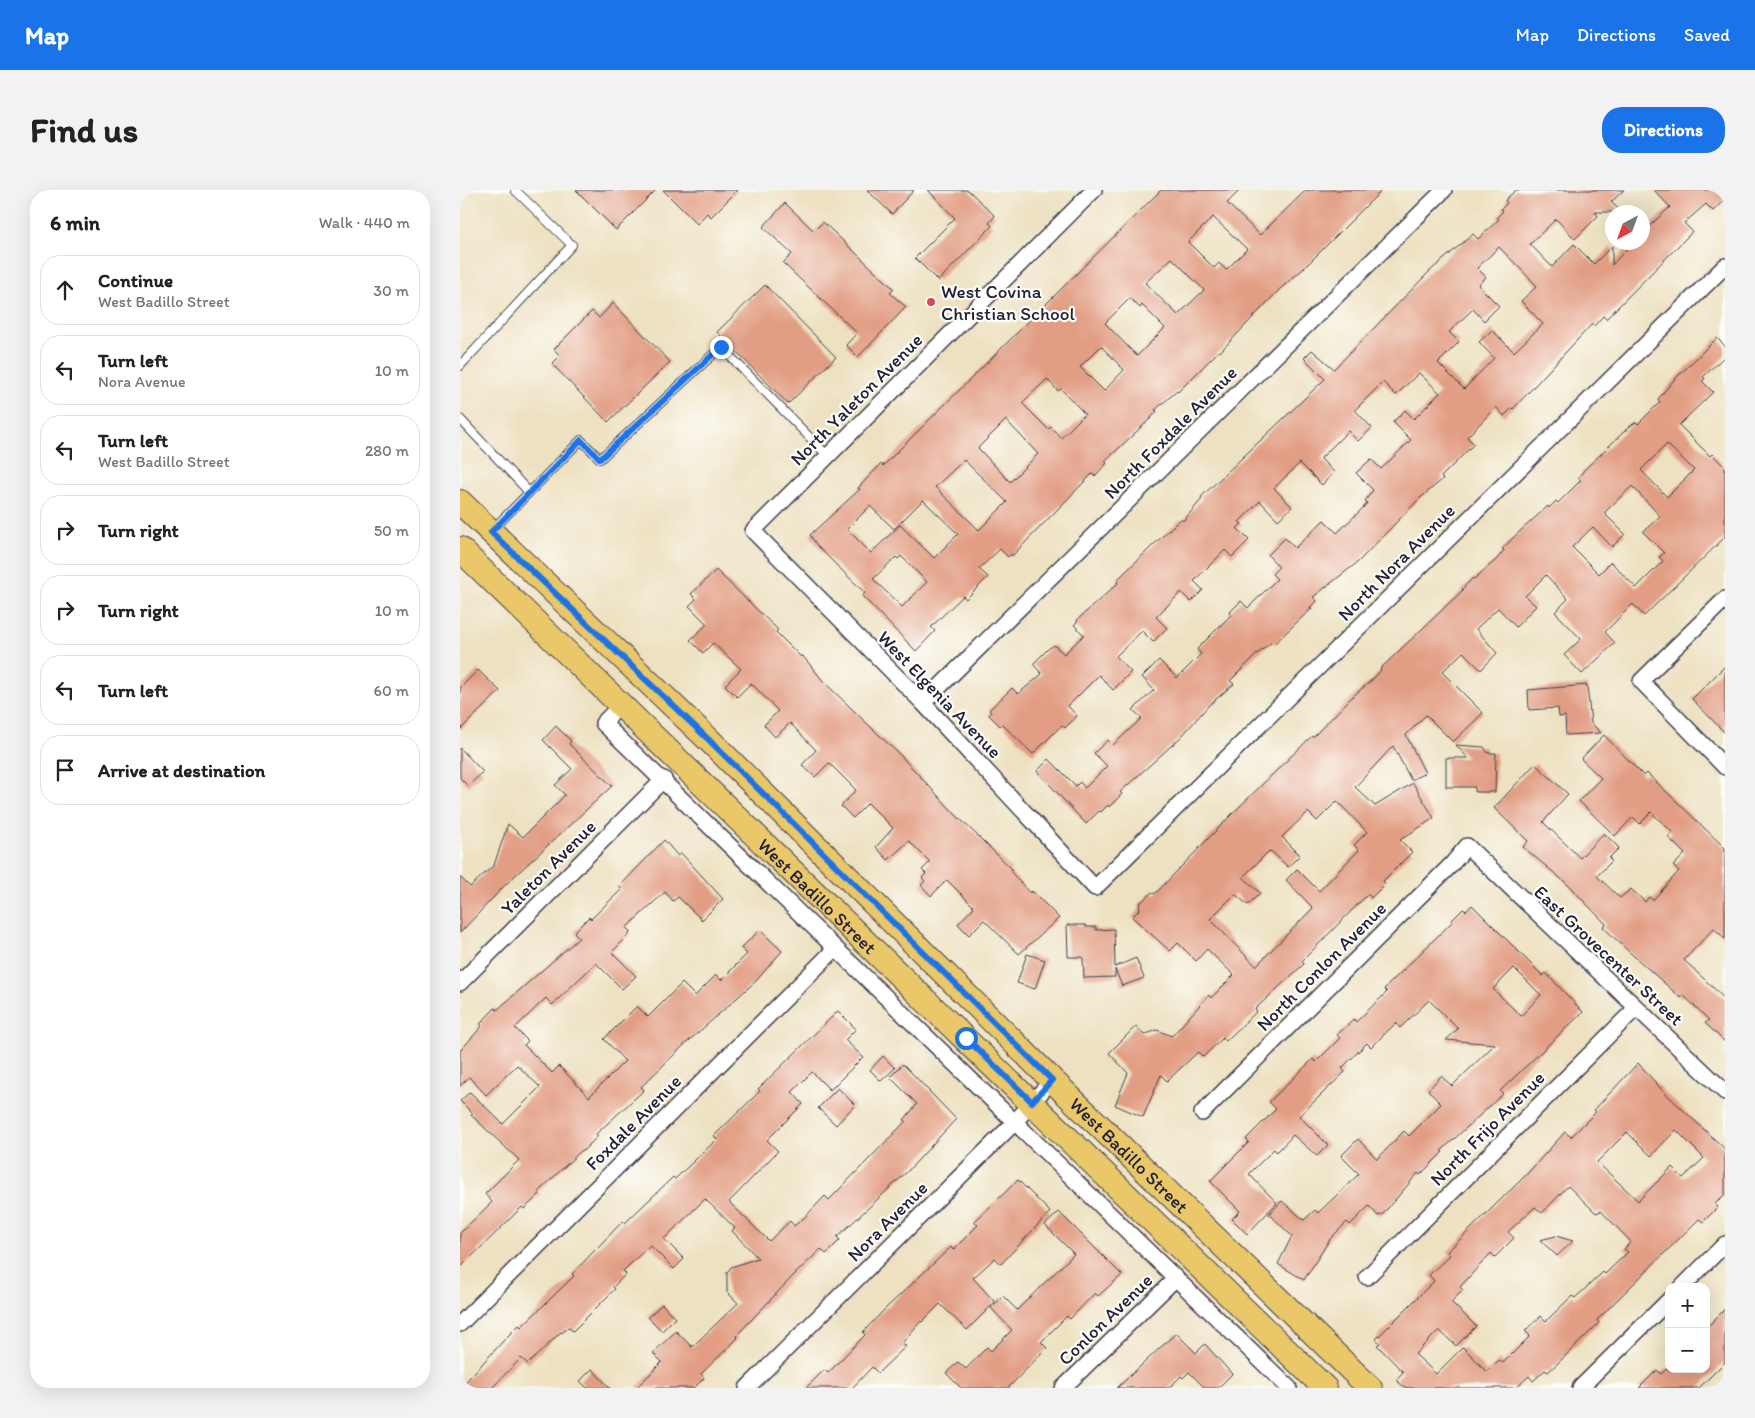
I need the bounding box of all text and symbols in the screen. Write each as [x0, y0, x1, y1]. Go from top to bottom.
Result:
text: Map [25, 21, 69, 50]
text: Map [1516, 24, 1549, 46]
text: Directions [1577, 24, 1656, 46]
text: Saved [1684, 24, 1730, 46]
button: Directions [1602, 107, 1725, 153]
text: Find us [30, 109, 138, 151]
north arrow [1605, 205, 1650, 250]
text: 6 min [50, 210, 100, 235]
text: Walk · 440 m [319, 213, 410, 232]
text: Continue [98, 269, 173, 292]
icon: ahead [51, 276, 79, 304]
place label: West Covina Christian School [941, 280, 1075, 325]
text: 30 m [373, 281, 409, 300]
text: West Badillo Street [98, 292, 230, 311]
marker: West Covina Christian School [925, 296, 937, 308]
street label: North Yaleton Avenue [785, 328, 927, 470]
route end [710, 336, 733, 359]
text: Turn left [98, 349, 168, 372]
icon: left [51, 356, 79, 384]
text: 10 m [375, 361, 409, 380]
street label: North Foxdale Avenue [1099, 361, 1242, 504]
text: Nora Avenue [98, 372, 186, 391]
text: Turn left [98, 429, 168, 452]
icon: left [51, 436, 79, 464]
text: 280 m [365, 441, 409, 460]
text: West Badillo Street [98, 452, 230, 471]
street label: North Nora Avenue [1333, 499, 1460, 626]
icon: right [51, 516, 79, 544]
text: Turn right [98, 519, 179, 542]
text: 50 m [374, 521, 409, 540]
icon: right [51, 596, 79, 624]
text: Turn right [98, 599, 179, 622]
text: 10 m [375, 601, 409, 620]
street label: West Elgenia Avenue [873, 626, 1006, 763]
icon: left [51, 676, 79, 704]
text: Turn left [98, 679, 168, 702]
text: 60 m [374, 681, 409, 700]
icon: arrive [51, 756, 79, 784]
text: Arrive at destination [98, 759, 265, 782]
street label: Yaleton Avenue [496, 815, 601, 920]
street label: West Badillo Street [753, 833, 881, 959]
street label: East Grovecenter Street [1529, 880, 1688, 1030]
street label: North Conlon Avenue [1252, 897, 1391, 1036]
route start [955, 1027, 978, 1050]
street label: North Frijo Avenue [1425, 1066, 1550, 1191]
street label: Foxdale Avenue [581, 1070, 686, 1175]
street label: West Badillo Street [1065, 1092, 1193, 1218]
street label: Nora Avenue [842, 1176, 932, 1266]
street label: Conlon Avenue [1053, 1269, 1157, 1370]
map controls [1665, 1283, 1710, 1373]
button: + [1665, 1283, 1710, 1328]
button: − [1665, 1328, 1710, 1373]

